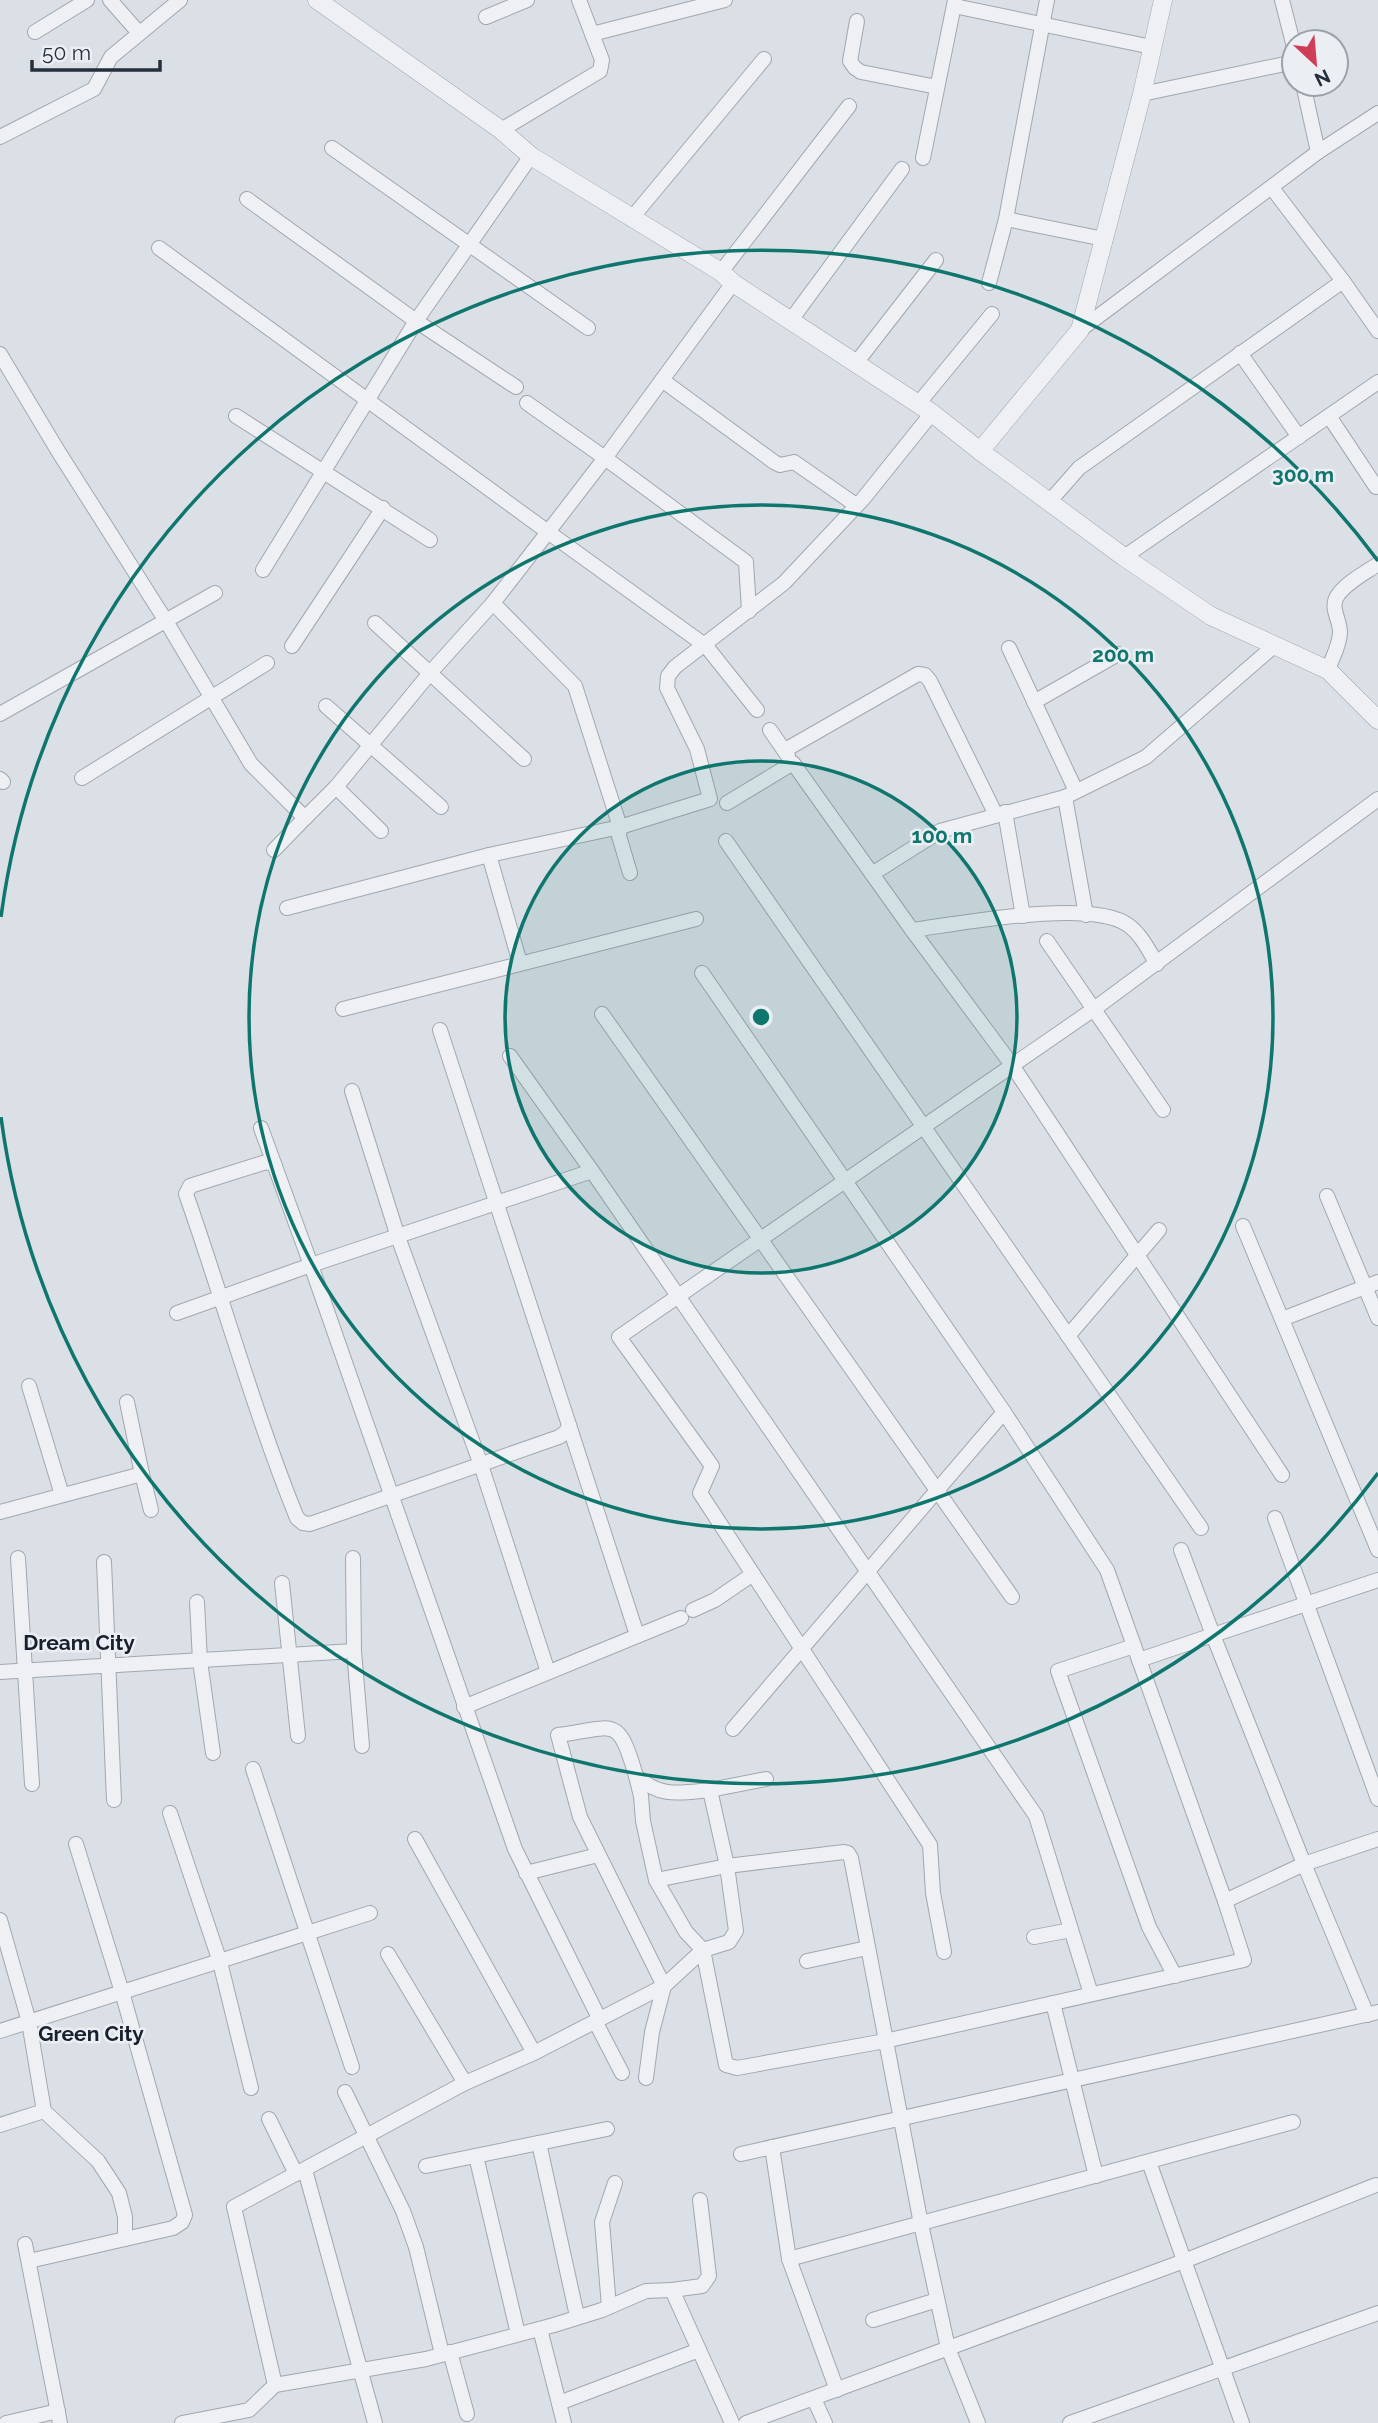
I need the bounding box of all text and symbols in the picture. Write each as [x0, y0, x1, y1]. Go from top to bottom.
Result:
scale bar [32, 28, 159, 72]
north arrow [1280, 28, 1350, 98]
text: 50 m [42, 40, 91, 65]
text: N [1311, 65, 1334, 91]
text: 300 m [1272, 462, 1334, 487]
text: 200 m [1092, 642, 1154, 667]
text: 100 m [912, 823, 972, 848]
centre of rings [749, 1005, 773, 1029]
district label: Dream City [23, 1630, 135, 1655]
district label: Green City [38, 2021, 144, 2046]

